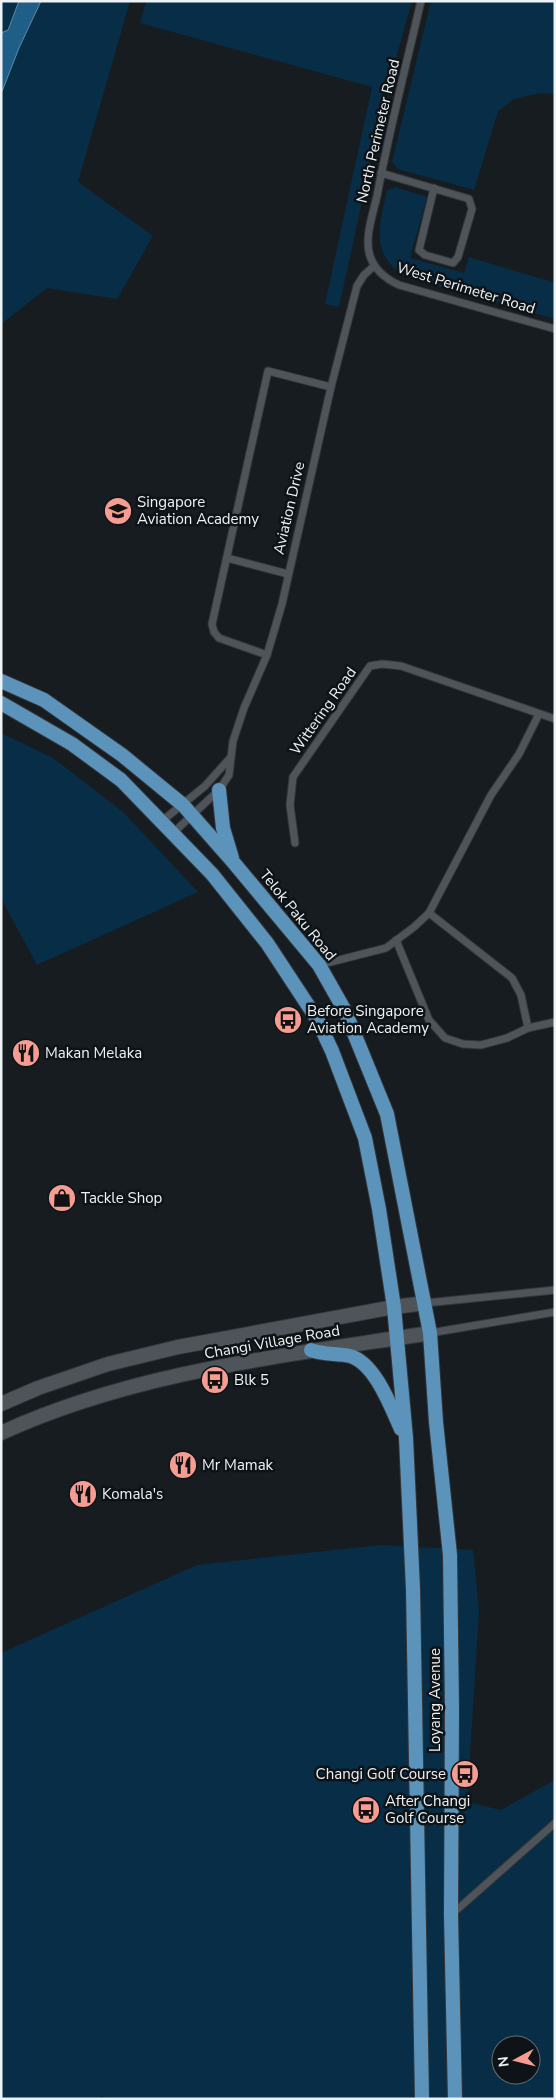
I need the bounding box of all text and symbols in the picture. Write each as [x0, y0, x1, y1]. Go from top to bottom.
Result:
street label: North Perimeter Road [352, 57, 404, 205]
street label: West Perimeter Road [394, 257, 538, 319]
street label: Aviation Drive [269, 460, 309, 556]
place label: Singapore Aviation Academy [137, 492, 259, 529]
school or university icon: Singapore Aviation Academy [103, 496, 133, 526]
street label: Wittering Road [285, 663, 361, 759]
street label: Telok Paku Road [255, 865, 341, 965]
place label: Before Singapore Aviation Academy [307, 1001, 429, 1038]
bus stop icon: Before Singapore Aviation Academy [273, 1005, 303, 1035]
restaurant icon: Makan Melaka [11, 1038, 41, 1068]
place label: Makan Melaka [45, 1043, 142, 1063]
shop icon: Tackle Shop [47, 1183, 77, 1213]
place label: Tackle Shop [81, 1188, 163, 1208]
street label: Changi Village Road [203, 1320, 341, 1364]
bus stop icon: Blk 5 [200, 1365, 230, 1395]
place label: Blk 5 [234, 1370, 269, 1390]
restaurant icon: Mr Mamak [168, 1450, 198, 1480]
place label: Mr Mamak [202, 1455, 274, 1475]
restaurant icon: Komala's [68, 1479, 98, 1509]
place label: Komala's [102, 1484, 163, 1504]
street label: Loyang Avenue [425, 1648, 445, 1752]
bus stop icon: Changi Golf Course [450, 1759, 480, 1789]
place label: Changi Golf Course [316, 1764, 446, 1784]
place label: After Changi Golf Course [385, 1791, 470, 1828]
bus stop icon: After Changi Golf Course [351, 1795, 381, 1825]
north arrow [491, 2035, 541, 2085]
text: N [494, 2055, 514, 2068]

